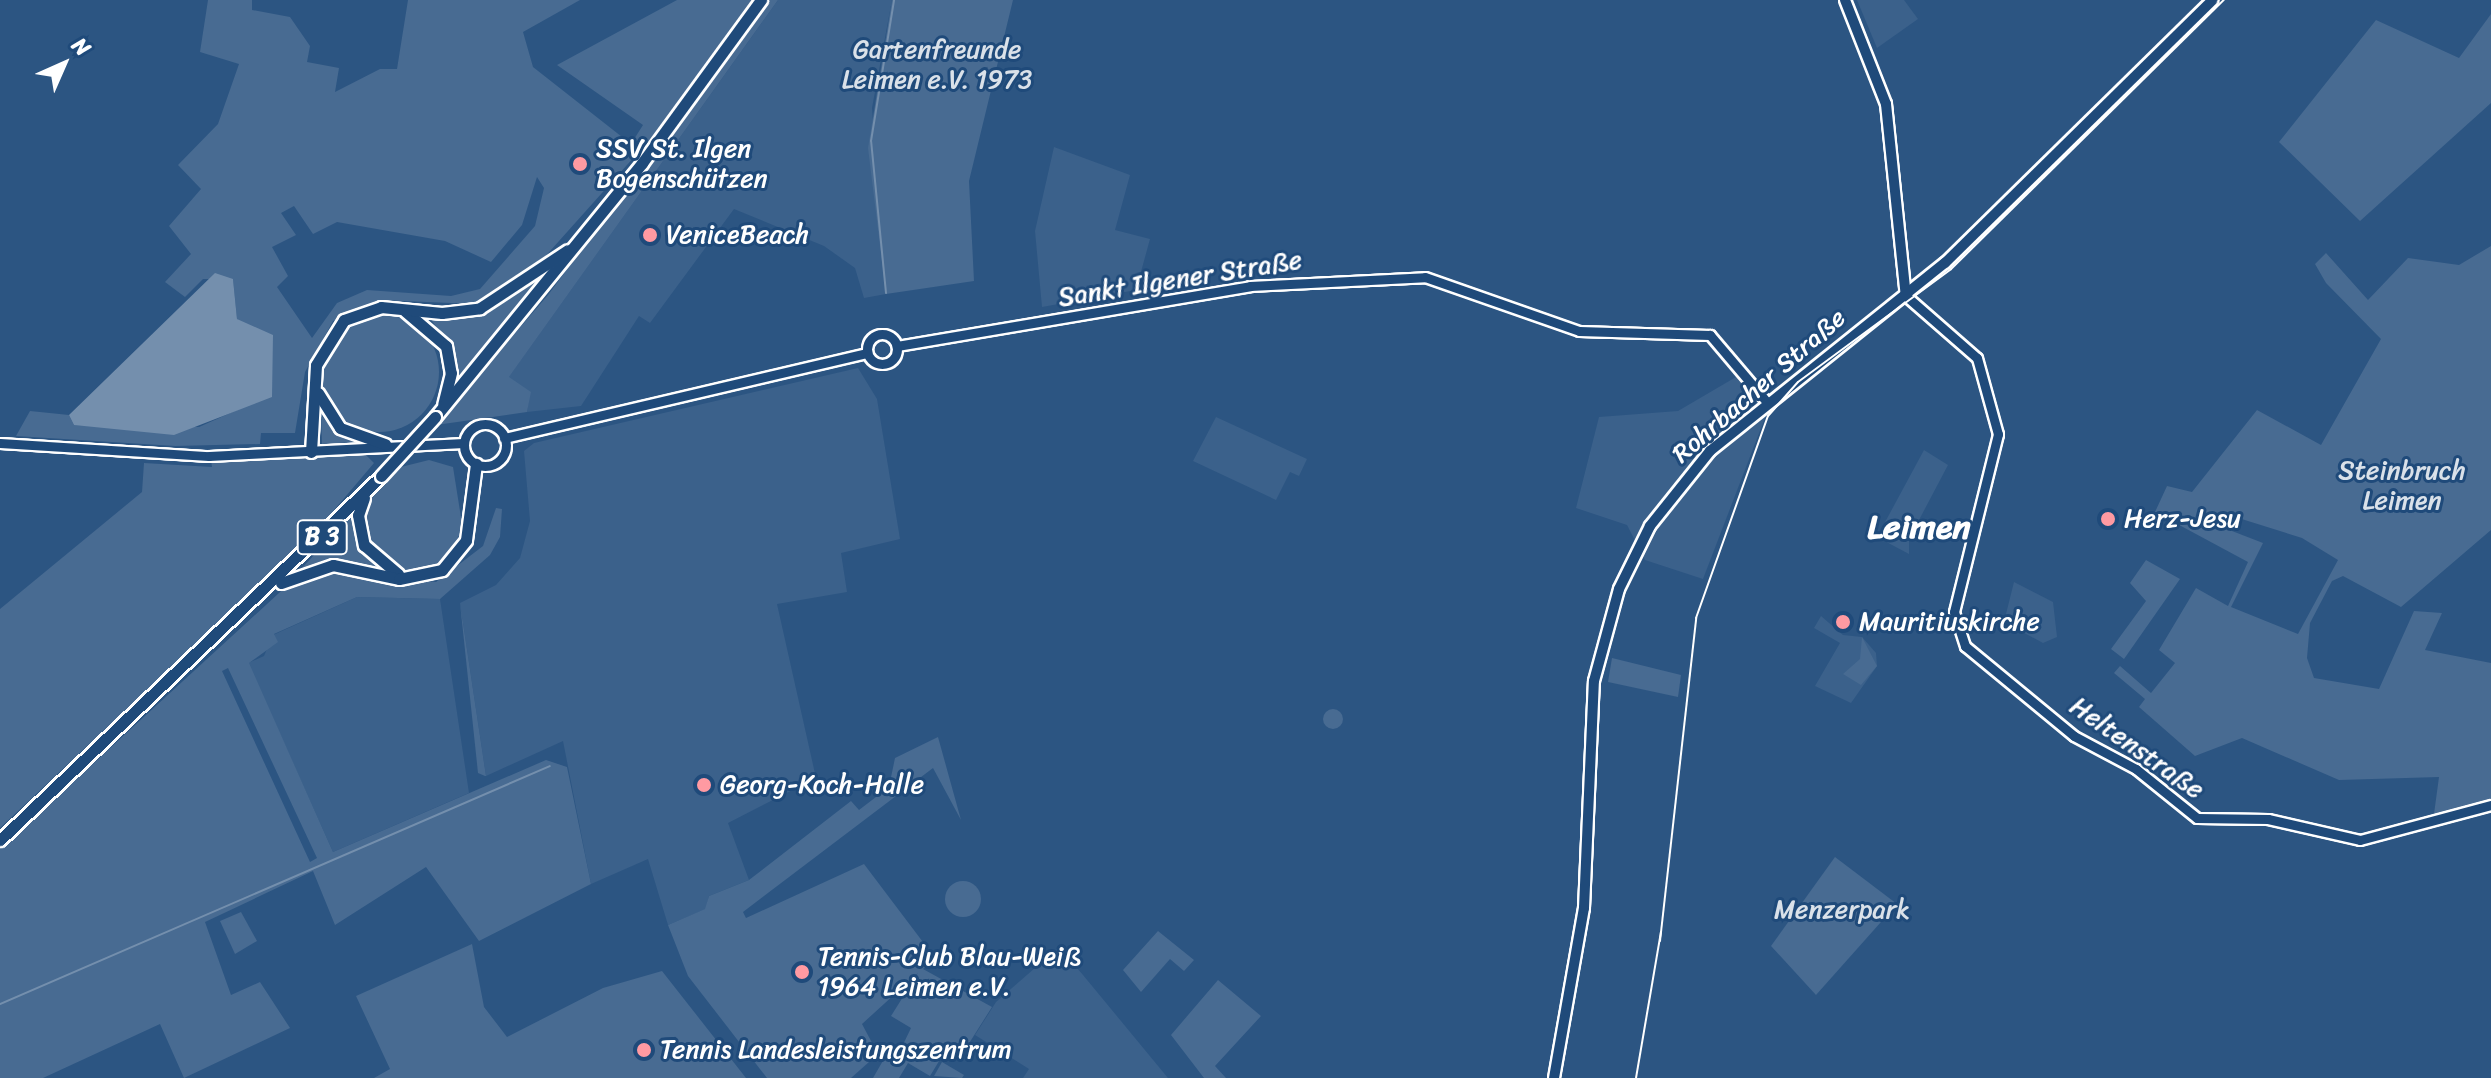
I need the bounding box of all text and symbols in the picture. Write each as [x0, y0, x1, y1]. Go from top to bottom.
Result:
north arrow [24, 24, 104, 104]
text: N [62, 27, 101, 66]
park label: Gartenfreunde Leimen e.V. 1973 [842, 34, 1032, 96]
place label: SSV St. Ilgen Bogenschützen [596, 133, 768, 194]
marker: SSV St. Ilgen Bogenschützen [571, 155, 589, 173]
place label: VeniceBeach [666, 219, 809, 251]
marker: VeniceBeach [641, 226, 659, 244]
street label: Sankt Ilgener Straße [1056, 244, 1304, 314]
street label: Rohrbacher Straße [1666, 302, 1852, 470]
park label: Steinbruch Leimen [2338, 455, 2466, 516]
place label: Herz-Jesu [2124, 503, 2241, 535]
district label: Leimen [1867, 508, 1971, 548]
marker: Herz-Jesu [2099, 510, 2117, 528]
road number: B 3 [296, 517, 348, 557]
place label: Mauritiuskirche [1859, 606, 2040, 638]
marker: Mauritiuskirche [1834, 613, 1852, 631]
street label: Heltenstraße [2064, 690, 2210, 806]
place label: Georg-Koch-Halle [720, 769, 924, 801]
marker: Georg-Koch-Halle [695, 776, 713, 794]
park label: Menzerpark [1774, 894, 1910, 926]
place label: Tennis-Club Blau-Weiß 1964 Leimen e.V. [818, 941, 1081, 1002]
marker: Tennis-Club Blau-Weiß 1964 Leimen e.V. [793, 963, 811, 981]
place label: Tennis Landesleistungszentrum [660, 1034, 1010, 1066]
marker: Tennis Landesleistungszentrum [635, 1041, 653, 1059]

